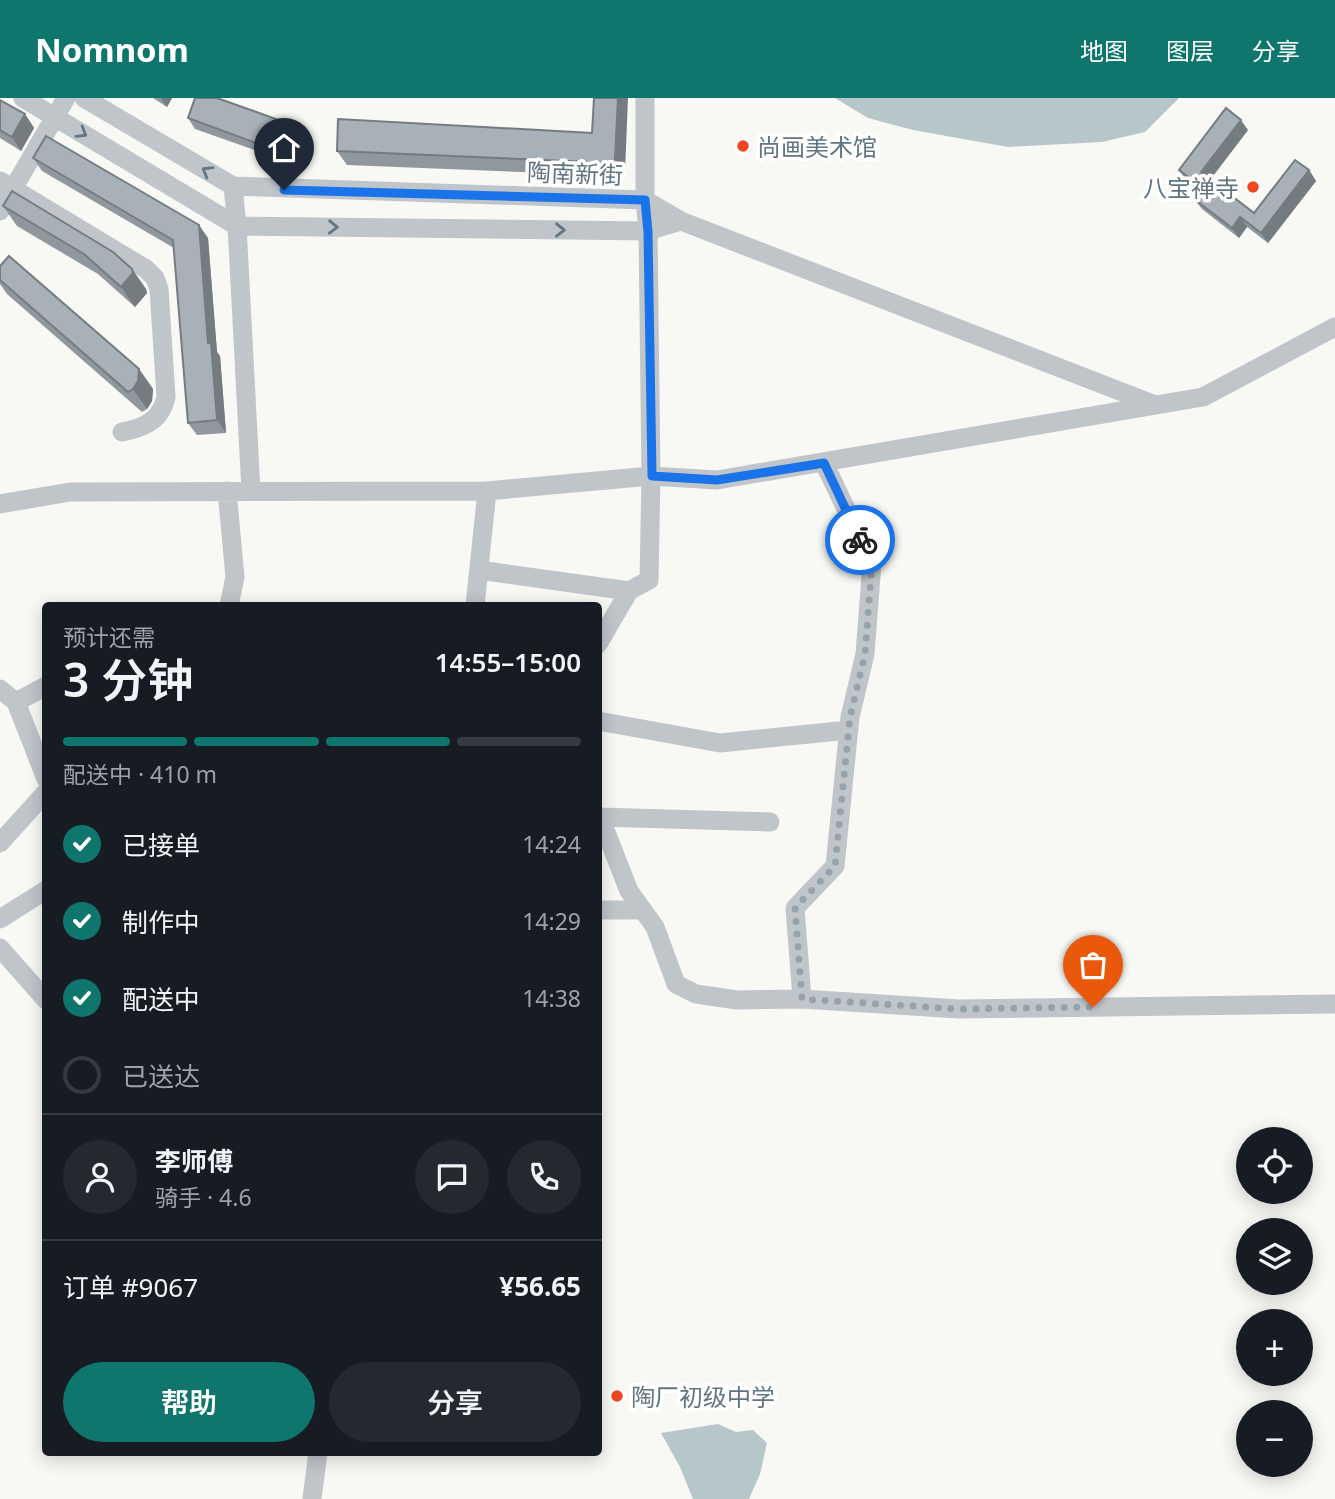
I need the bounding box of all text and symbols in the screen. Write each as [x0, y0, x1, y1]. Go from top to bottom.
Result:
text: Nomnom [35, 27, 189, 72]
text: 地图 [1080, 34, 1128, 67]
text: 图层 [1166, 34, 1214, 67]
text: 分享 [1252, 34, 1300, 67]
pin [254, 118, 314, 190]
one-way arrow [74, 125, 87, 138]
icon: home [265, 129, 303, 167]
place label: 尚画美术馆 [757, 130, 877, 163]
marker: 尚画美术馆 [735, 138, 751, 154]
street label: 陶南新街 [526, 155, 624, 191]
one-way arrow [201, 166, 214, 179]
place label: 八宝禅寺 [1143, 171, 1239, 204]
marker: 八宝禅寺 [1245, 179, 1261, 195]
one-way arrow [327, 220, 338, 235]
one-way arrow [555, 223, 566, 238]
courier [825, 505, 895, 575]
icon: bike [841, 521, 879, 559]
text: 预计还需 [63, 621, 155, 653]
text: 14:55–15:00 [435, 644, 581, 680]
text: 3 分钟 [63, 648, 193, 710]
text: 配送中 · 410 m [63, 758, 217, 790]
icon: check [63, 825, 101, 863]
text: 已接单 [122, 827, 200, 863]
text: 14:24 [522, 828, 581, 860]
icon: check [63, 902, 101, 940]
text: 制作中 [122, 904, 200, 940]
text: 14:29 [522, 905, 581, 937]
pin [1063, 935, 1123, 1007]
icon: bag [1074, 946, 1112, 984]
icon: check [63, 979, 101, 1017]
text: 配送中 [122, 981, 200, 1017]
text: 14:38 [522, 982, 581, 1014]
text: 已送达 [122, 1058, 200, 1094]
map controls [1236, 1127, 1313, 1477]
button: locate [1236, 1127, 1313, 1204]
button: person [63, 1140, 137, 1214]
button: chat [415, 1140, 489, 1214]
button: phone [507, 1140, 581, 1214]
text: 李师傅 [155, 1143, 233, 1179]
text: 骑手 · 4.6 [155, 1181, 252, 1213]
button: layers [1236, 1218, 1313, 1295]
text: ¥56.65 [499, 1268, 581, 1304]
text: 订单 #9067 [63, 1269, 198, 1305]
button: + [1236, 1309, 1313, 1386]
button: 帮助 [63, 1362, 315, 1442]
button: 分享 [329, 1362, 581, 1442]
place label: 陶厂初级中学 [631, 1380, 775, 1413]
marker: 陶厂初级中学 [609, 1388, 625, 1404]
button: − [1236, 1400, 1313, 1477]

